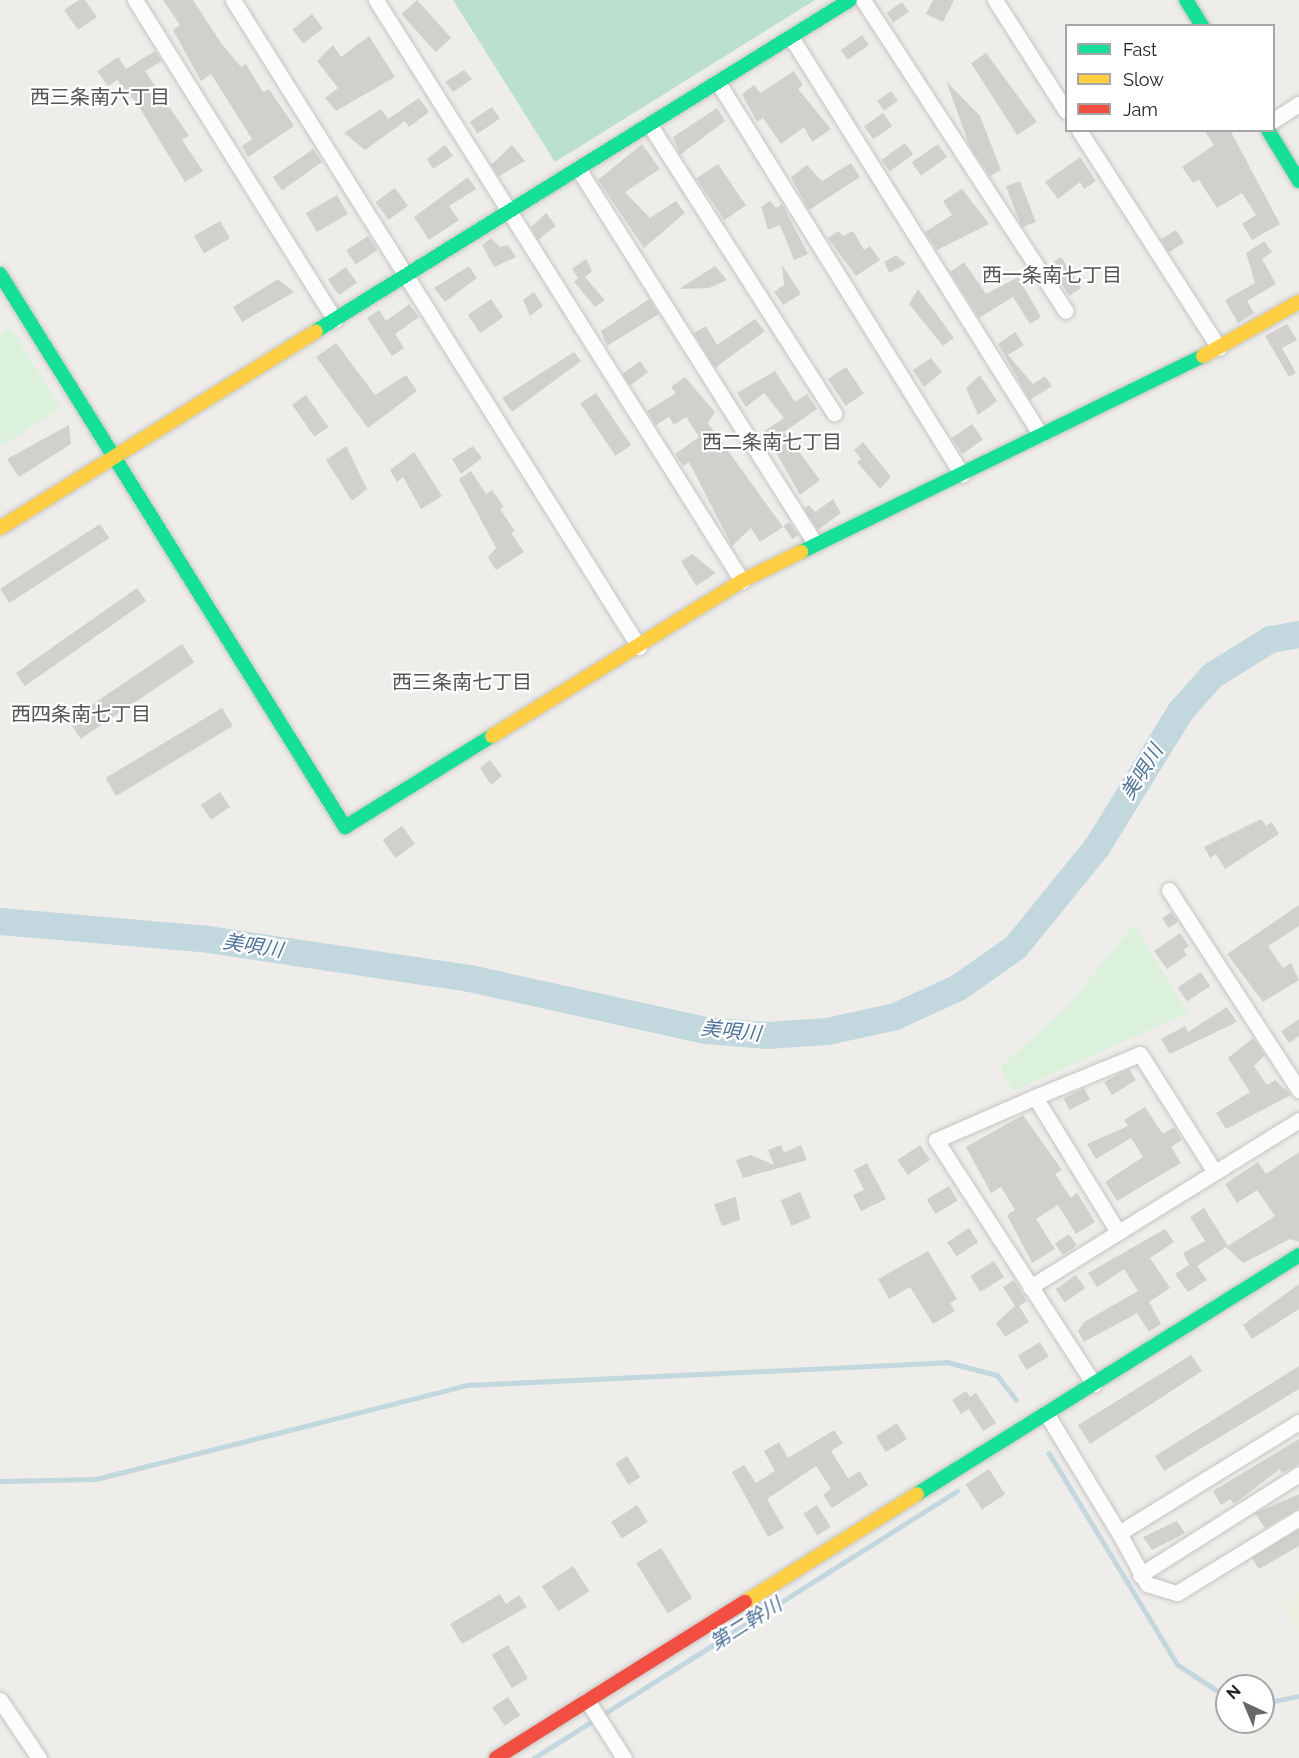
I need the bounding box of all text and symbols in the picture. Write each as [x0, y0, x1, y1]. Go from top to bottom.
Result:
legend [1065, 24, 1275, 132]
text: Fast [1123, 39, 1157, 60]
text: Slow [1123, 69, 1164, 90]
district label: 西三条南六丁目 [30, 85, 170, 109]
text: Jam [1123, 99, 1158, 120]
district label: 西一条南七丁目 [982, 263, 1122, 287]
district label: 西二条南七丁目 [702, 430, 842, 454]
district label: 西三条南七丁目 [392, 670, 532, 694]
district label: 西四条南七丁目 [11, 702, 151, 726]
water label: 美唄川 [1116, 740, 1168, 804]
water label: 美唄川 [221, 929, 285, 963]
water label: 美唄川 [700, 1016, 762, 1046]
water label: 第二幹川 [706, 1593, 786, 1655]
north arrow [1215, 1674, 1275, 1734]
text: N [1223, 1681, 1245, 1703]

